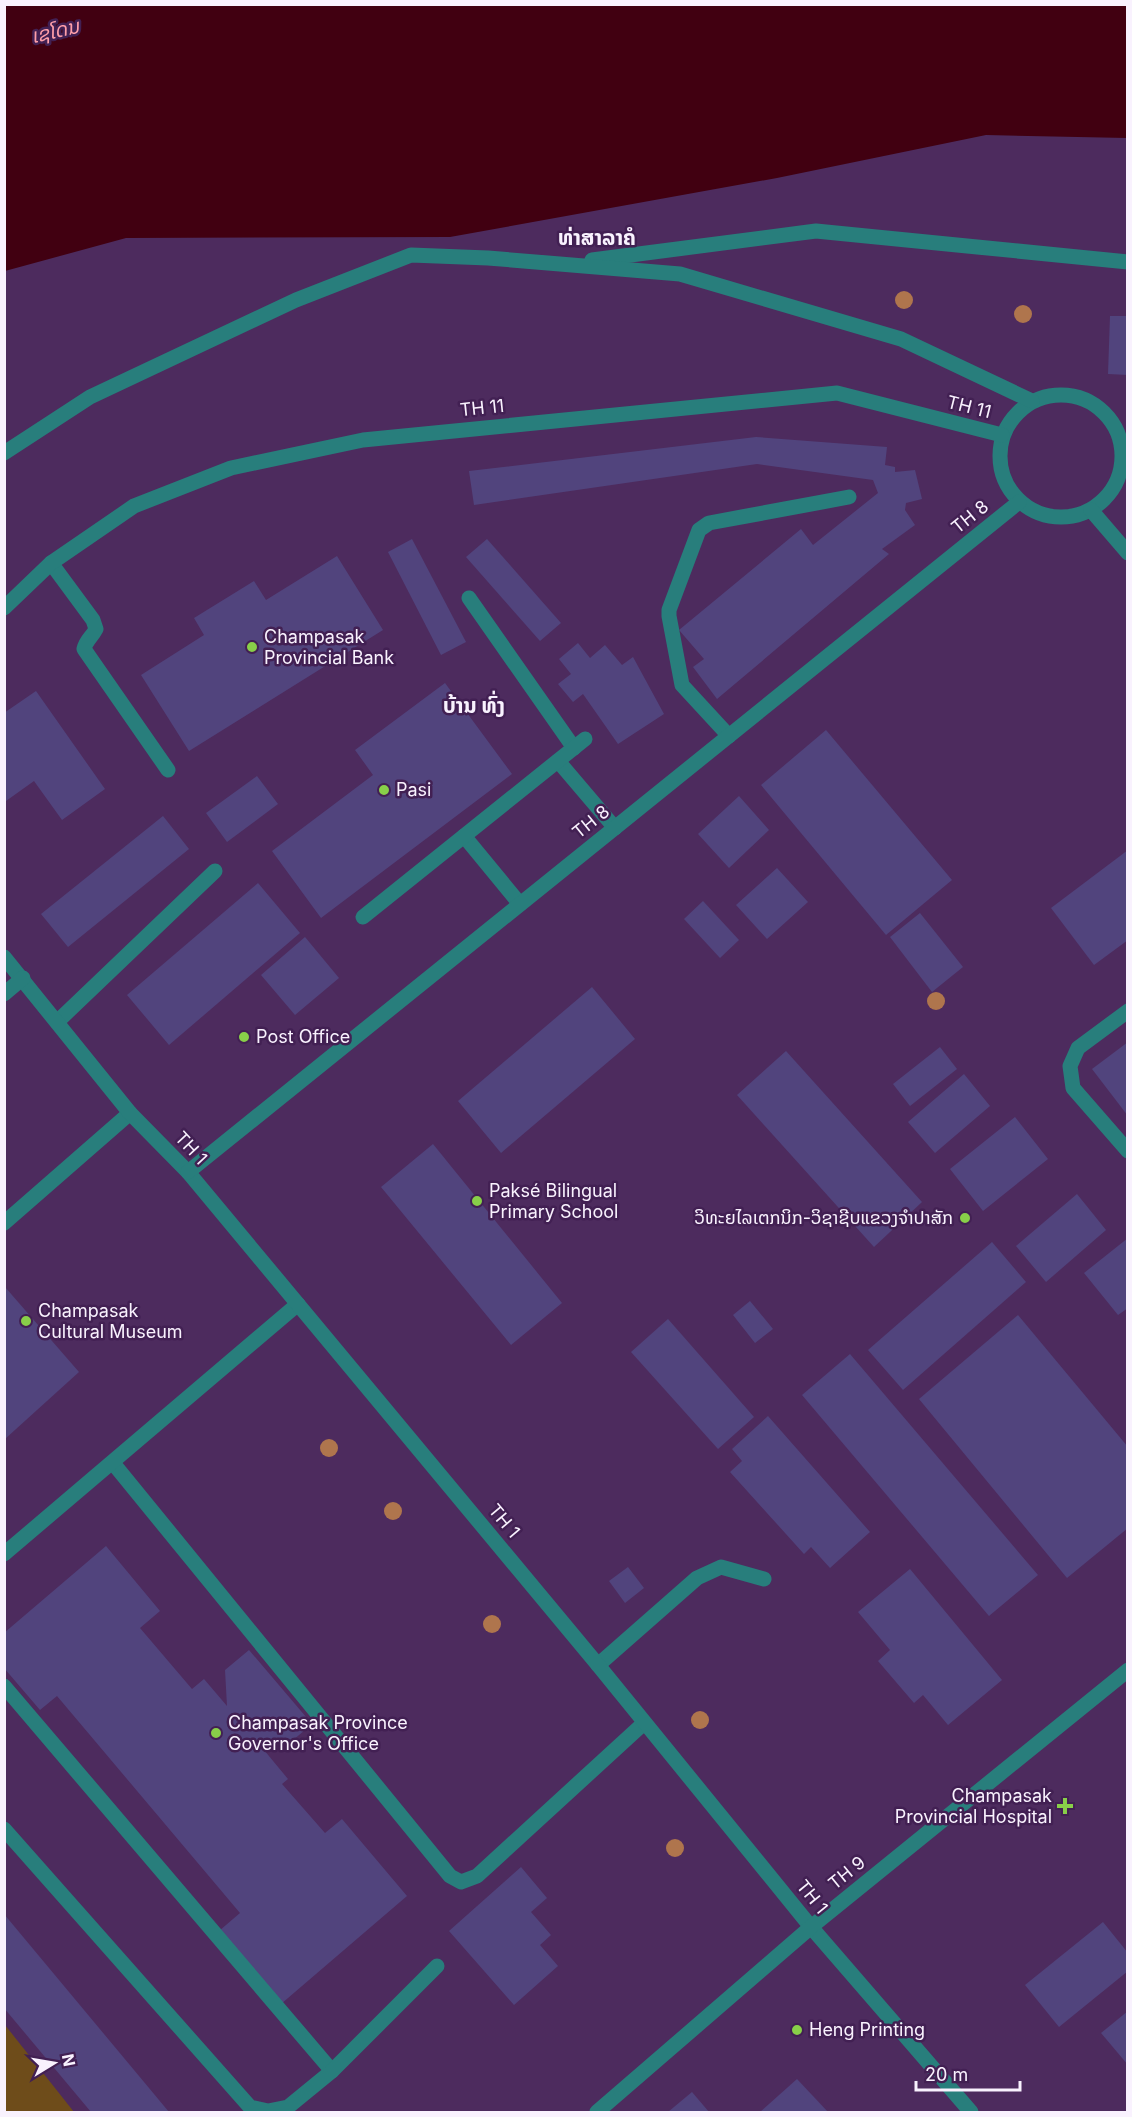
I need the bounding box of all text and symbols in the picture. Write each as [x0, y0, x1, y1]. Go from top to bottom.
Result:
water label: ເຊໂດນ [29, 13, 83, 48]
district label: ທ່າສາລາຄໍ [558, 225, 636, 250]
street label: TH 11 [945, 391, 993, 422]
street label: TH 11 [459, 395, 505, 420]
street label: TH 8 [947, 495, 992, 538]
place label: Champasak Provincial Bank [264, 626, 394, 668]
marker: Champasak Provincial Bank [245, 640, 259, 654]
district label: ບ້ານ ທົ່ງ [443, 690, 505, 718]
place label: Pasi [396, 779, 431, 800]
marker: Pasi [377, 783, 391, 797]
street label: TH 8 [568, 800, 613, 843]
place label: Post Office [256, 1026, 350, 1047]
marker: Post Office [237, 1030, 251, 1044]
street label: TH 1 [171, 1127, 212, 1168]
place label: Paksé Bilingual Primary School [489, 1180, 618, 1222]
marker: Paksé Bilingual Primary School [470, 1194, 484, 1208]
place label: ວິທະຍໄລເຕກນິກ-ວິຊາຊີບແຂວງຈໍາປາສັກ [694, 1207, 953, 1228]
marker: ວິທະຍໄລເຕກນິກ-ວິຊາຊີບແຂວງຈໍາປາສັກ [958, 1211, 972, 1225]
place label: Champasak Cultural Museum [38, 1300, 183, 1342]
marker: Champasak Cultural Museum [19, 1314, 33, 1328]
street label: TH 1 [484, 1500, 524, 1542]
place label: Champasak Province Governor's Office [228, 1712, 408, 1754]
marker: Champasak Province Governor's Office [209, 1726, 223, 1740]
place label: Champasak Provincial Hospital [895, 1785, 1052, 1827]
marker: Champasak Provincial Hospital [1056, 1797, 1074, 1815]
street label: TH 9 [824, 1851, 869, 1894]
street label: TH 1 [792, 1876, 832, 1918]
place label: Heng Printing [809, 2019, 925, 2040]
marker: Heng Printing [790, 2023, 804, 2037]
north arrow [24, 2033, 84, 2093]
text: N [58, 2052, 80, 2068]
scale bar [916, 2054, 1020, 2092]
text: 20 m [925, 2064, 968, 2085]

